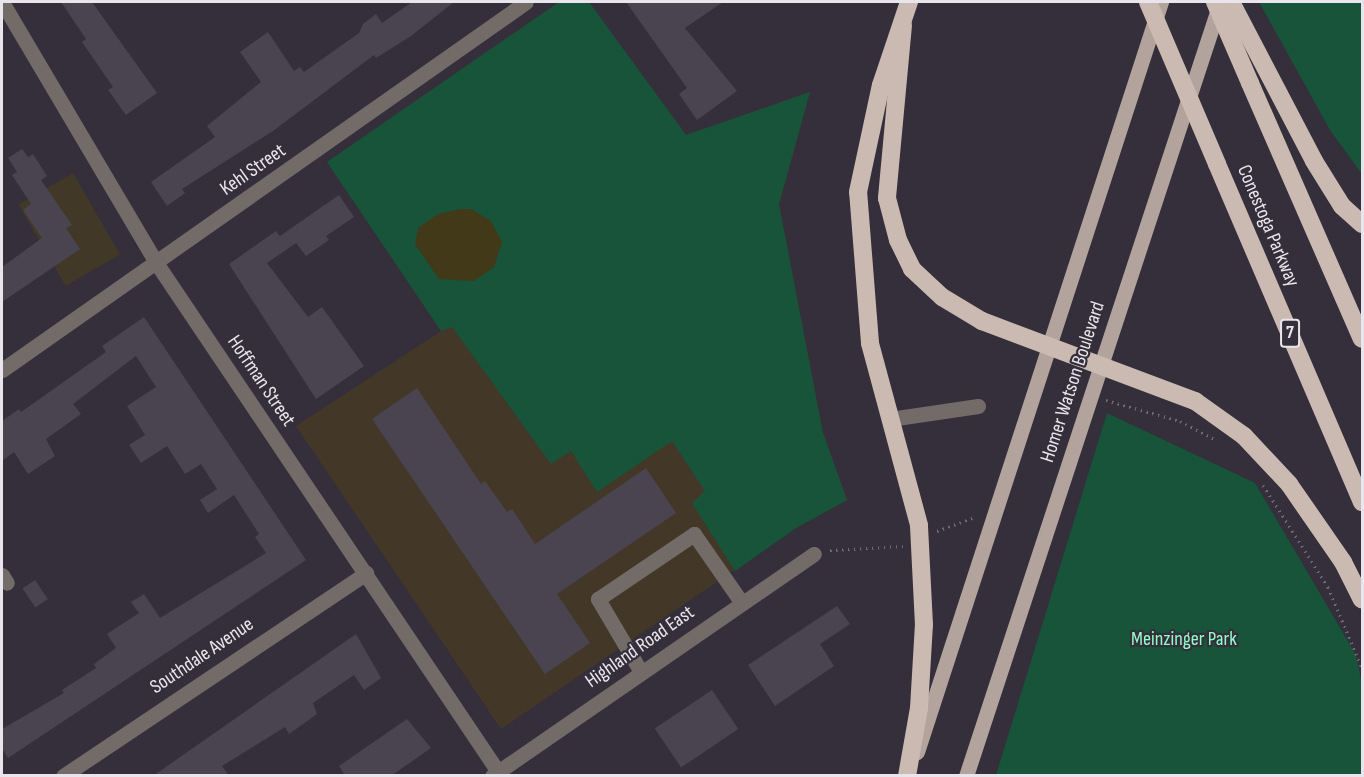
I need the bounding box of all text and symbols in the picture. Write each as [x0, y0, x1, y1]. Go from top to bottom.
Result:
street label: Kehl Street [216, 139, 290, 201]
street label: Conestoga Parkway [1232, 162, 1304, 290]
street label: Homer Watson Boulevard [1036, 299, 1110, 465]
road number: 7 [1280, 318, 1300, 348]
street label: Hoffman Street [222, 331, 300, 431]
street label: Highland Road East [581, 601, 699, 693]
street label: Southdale Avenue [146, 613, 258, 699]
park label: Meinzinger Park [1131, 627, 1237, 651]

